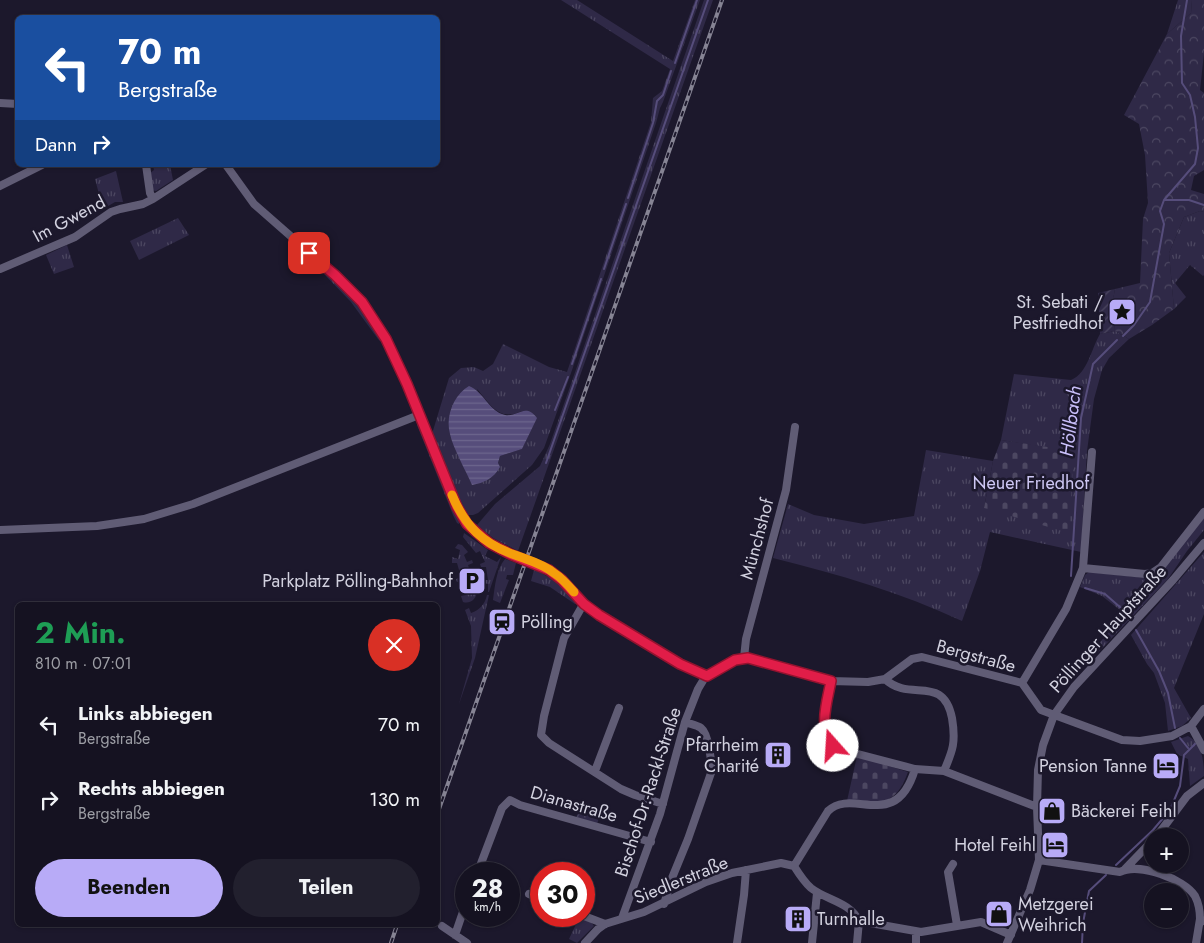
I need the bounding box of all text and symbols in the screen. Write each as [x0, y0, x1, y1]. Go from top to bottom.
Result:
text: 70 m [118, 27, 201, 77]
icon: left [35, 35, 100, 100]
text: Bergstraße [118, 73, 217, 105]
icon: right [87, 130, 115, 158]
text: Dann [35, 131, 77, 158]
street label: Im Gwend [28, 189, 110, 249]
pin [288, 232, 330, 274]
icon: arrive [295, 239, 323, 267]
place label: St. Sebati / Pestfriedhof [1013, 289, 1104, 336]
place icon: St. Sebati / Pestfriedhof [1107, 297, 1137, 327]
water label: Höllbach [1053, 384, 1088, 458]
park label: Neuer Friedhof [973, 470, 1090, 496]
street label: Münchshof [734, 495, 781, 583]
street label: Pöllinger Hauptstraße [1043, 559, 1173, 699]
parking icon: Parkplatz Pölling-Bahnhof [457, 566, 487, 596]
place label: Parkplatz Pölling-Bahnhof [262, 568, 454, 594]
station icon: Pölling [487, 607, 517, 637]
place label: Pölling [521, 609, 573, 635]
text: 2 Min. [35, 611, 126, 654]
button: close [368, 619, 420, 671]
street label: Bergstraße [933, 633, 1019, 679]
text: 810 m · 07:01 [35, 652, 132, 675]
text: Links abbiegen [78, 700, 213, 727]
street label: Bischof-Dr.-Rackl-Straße [608, 704, 688, 880]
icon: left [35, 711, 63, 739]
text: 70 m [378, 711, 420, 738]
position arrow [806, 719, 858, 771]
text: Bergstraße [78, 727, 150, 750]
place label: Pfarrheim Charité [686, 732, 759, 779]
building icon: Pfarrheim Charité [763, 740, 793, 770]
hotel icon: Pension Tanne [1151, 751, 1181, 781]
place label: Pension Tanne [1039, 753, 1147, 779]
text: Rechts abbiegen [78, 775, 225, 802]
street label: Dianastraße [527, 779, 621, 829]
icon: right [35, 786, 63, 814]
text: 130 m [369, 786, 420, 813]
shop icon: Bäckerei Feihl [1037, 796, 1067, 826]
place label: Bäckerei Feihl [1071, 798, 1177, 824]
text: Bergstraße [78, 802, 150, 825]
map controls [1144, 828, 1189, 928]
button: + [1144, 828, 1189, 873]
hotel icon: Hotel Feihl [1040, 830, 1070, 860]
place label: Hotel Feihl [954, 832, 1036, 858]
street label: Siedlerstraße [630, 849, 732, 911]
button: Beenden [35, 859, 223, 917]
button: Teilen [233, 859, 420, 917]
speed limit sign: 30 [530, 862, 595, 927]
text: 28 [471, 870, 504, 906]
button: − [1144, 883, 1189, 928]
place label: Metzgerei Weihrich [1018, 891, 1094, 938]
text: km/h [474, 898, 501, 916]
shop icon: Metzgerei Weihrich [984, 899, 1014, 929]
building icon: Turnhalle [783, 904, 813, 934]
place label: Turnhalle [817, 906, 885, 932]

